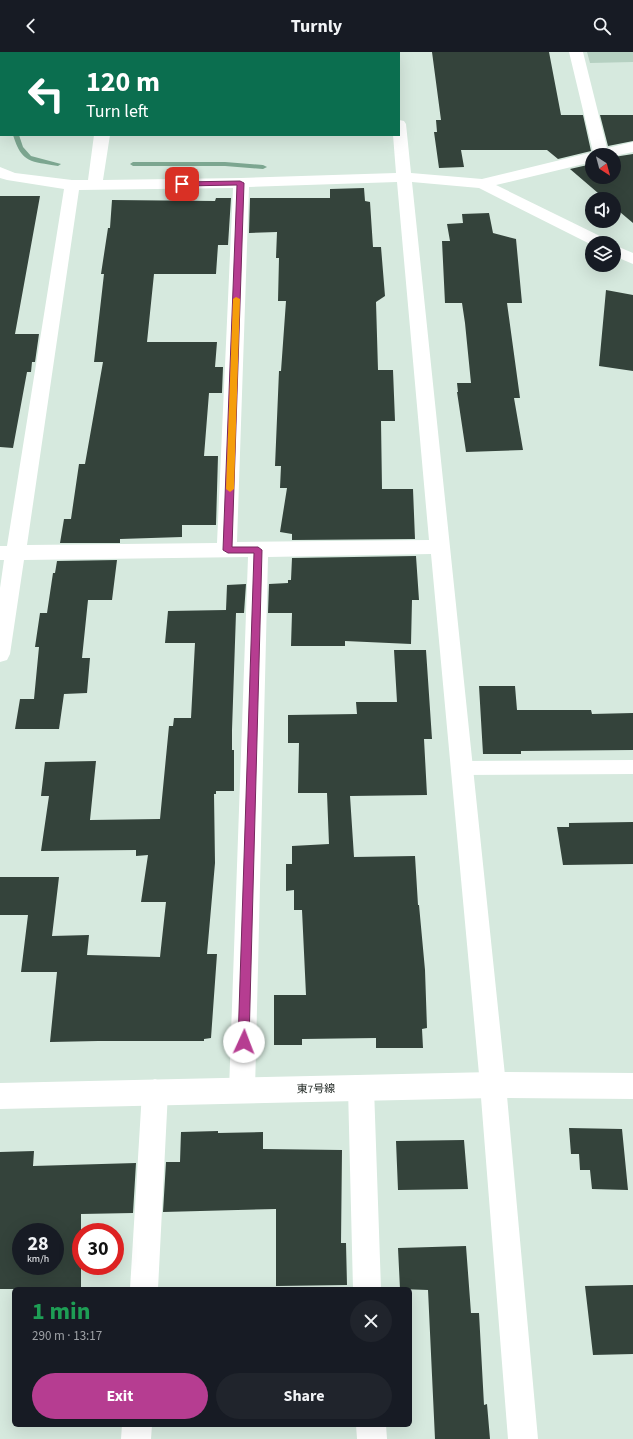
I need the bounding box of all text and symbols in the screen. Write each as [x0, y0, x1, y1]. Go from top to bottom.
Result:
text: Turnly [291, 14, 342, 39]
icon: back [20, 15, 42, 37]
icon: search [591, 15, 613, 37]
text: 120 m [86, 62, 160, 102]
icon: left [20, 68, 72, 120]
text: Turn left [86, 99, 148, 124]
north arrow [585, 148, 621, 184]
map controls [585, 148, 621, 272]
pin [165, 167, 199, 201]
icon: arrive [171, 173, 193, 195]
button: sound [585, 192, 621, 228]
button: layers [585, 236, 621, 272]
position arrow [223, 1021, 265, 1063]
street label: 東7号線 [297, 1081, 335, 1097]
speed limit sign: 30 [72, 1223, 124, 1275]
text: 28 [27, 1230, 49, 1258]
text: km/h [27, 1252, 49, 1266]
text: 1 min [32, 1294, 90, 1329]
button: close [350, 1300, 392, 1342]
text: 290 m · 13:17 [32, 1327, 102, 1345]
button: Exit [32, 1373, 208, 1419]
button: Share [216, 1373, 392, 1419]

